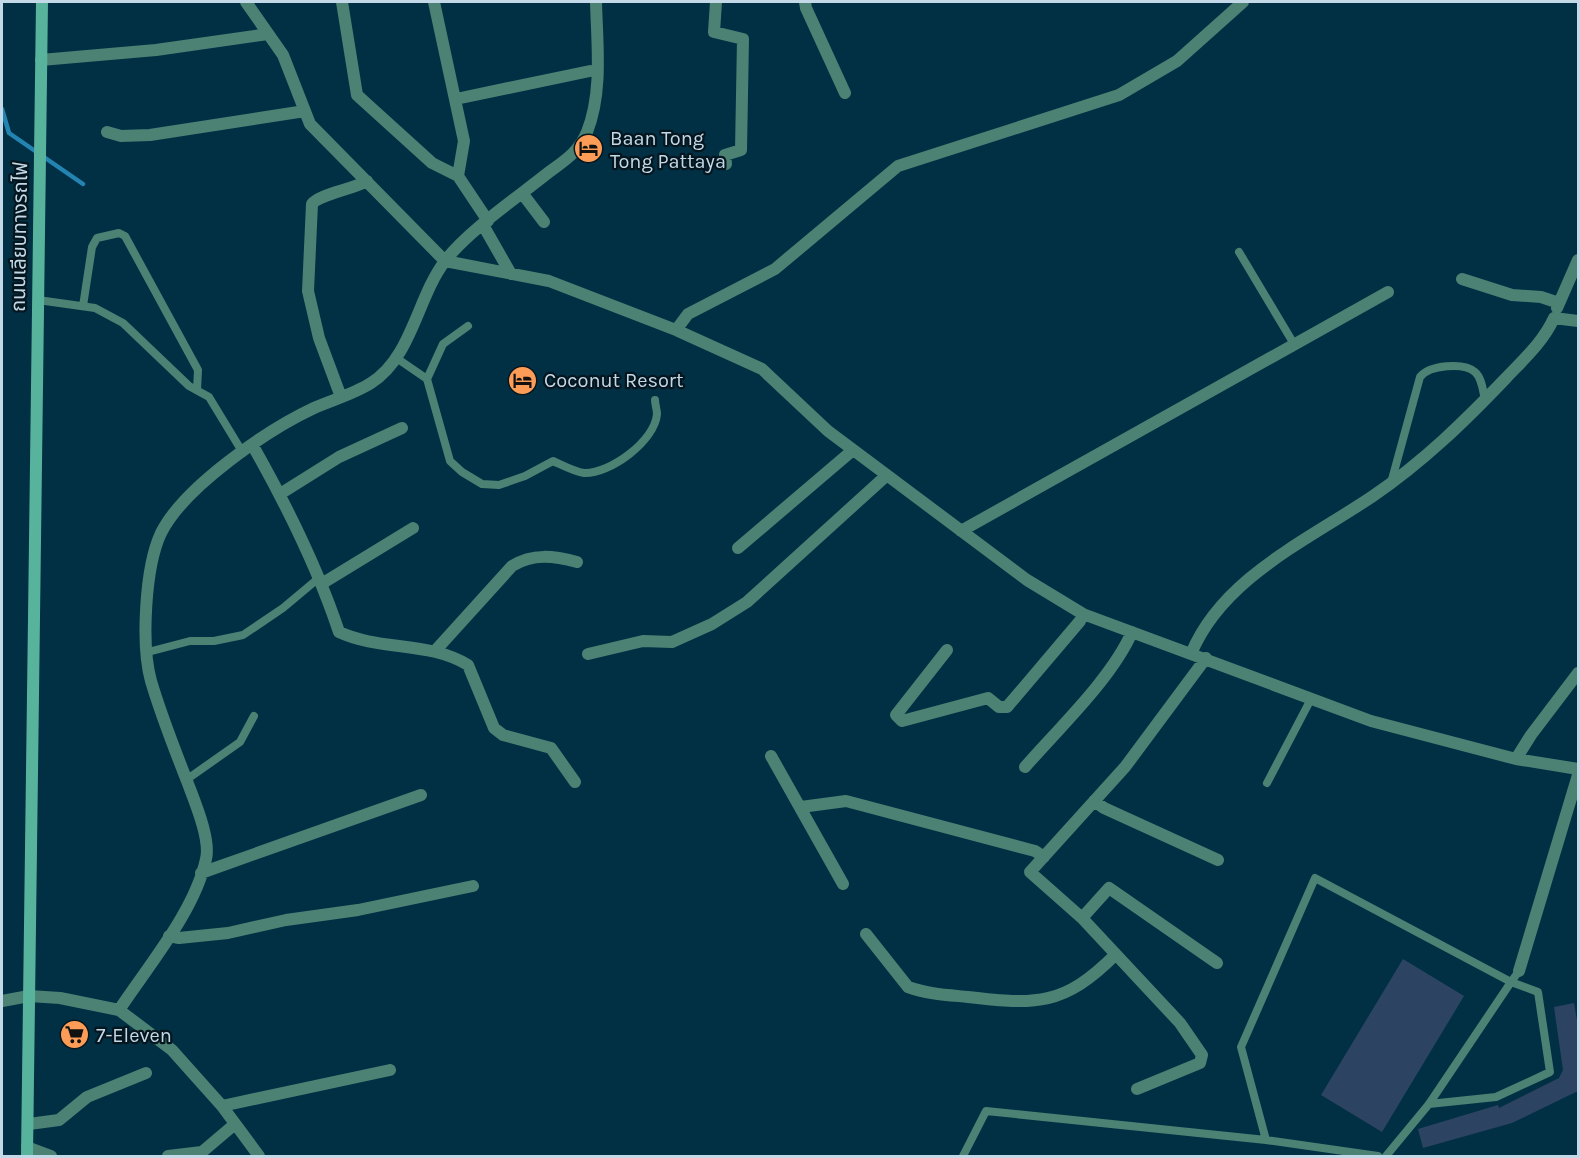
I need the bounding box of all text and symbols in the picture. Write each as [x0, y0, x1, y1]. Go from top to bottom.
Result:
place label: Baan Tong Tong Pattaya [610, 127, 726, 173]
hotel icon: Baan Tong Tong Pattaya [573, 133, 605, 165]
street label: ถนนเลียบทางรถไฟ [7, 162, 32, 312]
hotel icon: Coconut Resort [507, 364, 539, 396]
place label: Coconut Resort [544, 369, 684, 392]
supermarket icon: 7-Eleven [59, 1019, 91, 1051]
place label: 7-Eleven [96, 1024, 172, 1047]

